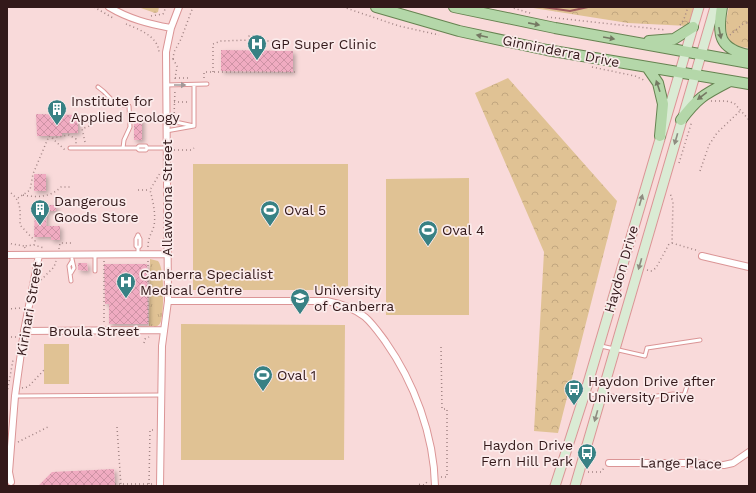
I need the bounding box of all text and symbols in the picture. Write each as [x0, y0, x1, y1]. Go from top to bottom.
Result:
one-way arrow [527, 21, 540, 27]
one-way arrow [718, 27, 724, 39]
one-way arrow [475, 32, 488, 38]
street label: Ginninderra Drive [501, 32, 621, 70]
hospital icon: GP Super Clinic [246, 33, 268, 61]
one-way arrow [603, 35, 616, 41]
place label: GP Super Clinic [271, 36, 377, 52]
one-way arrow [655, 80, 661, 92]
one-way arrow [174, 82, 187, 88]
one-way arrow [697, 92, 707, 100]
place label: Institute for Applied Ecology [71, 93, 180, 125]
building icon: Institute for Applied Ecology [46, 98, 68, 126]
one-way arrow [673, 133, 679, 145]
street label: Allawoona Street [159, 139, 175, 257]
place label: Dangerous Goods Store [54, 193, 139, 225]
one-way arrow [638, 194, 644, 206]
building icon: Dangerous Goods Store [29, 198, 51, 226]
sports icon: Oval 5 [259, 199, 281, 227]
place label: Oval 5 [284, 202, 326, 218]
sports icon: Oval 4 [417, 219, 439, 247]
place label: Oval 4 [442, 222, 485, 238]
street label: Haydon Drive [601, 223, 641, 315]
one-way arrow [637, 258, 643, 270]
street label: Kirinari Street [13, 261, 45, 357]
place label: Canberra Specialist Medical Centre [140, 266, 273, 298]
hospital icon: Canberra Specialist Medical Centre [115, 271, 137, 299]
place label: University of Canberra [314, 282, 394, 314]
school or university icon: University of Canberra [289, 287, 311, 315]
street label: Broula Street [49, 323, 139, 339]
sports icon: Oval 1 [252, 364, 274, 392]
place label: Oval 1 [277, 367, 316, 383]
place label: Haydon Drive after University Drive [588, 373, 716, 405]
bus stop icon: Haydon Drive after University Drive [563, 378, 585, 406]
one-way arrow [593, 410, 599, 422]
place label: Haydon Drive Fern Hill Park [481, 437, 573, 469]
bus stop icon: Haydon Drive Fern Hill Park [576, 442, 598, 470]
street label: Lange Place [640, 454, 722, 472]

